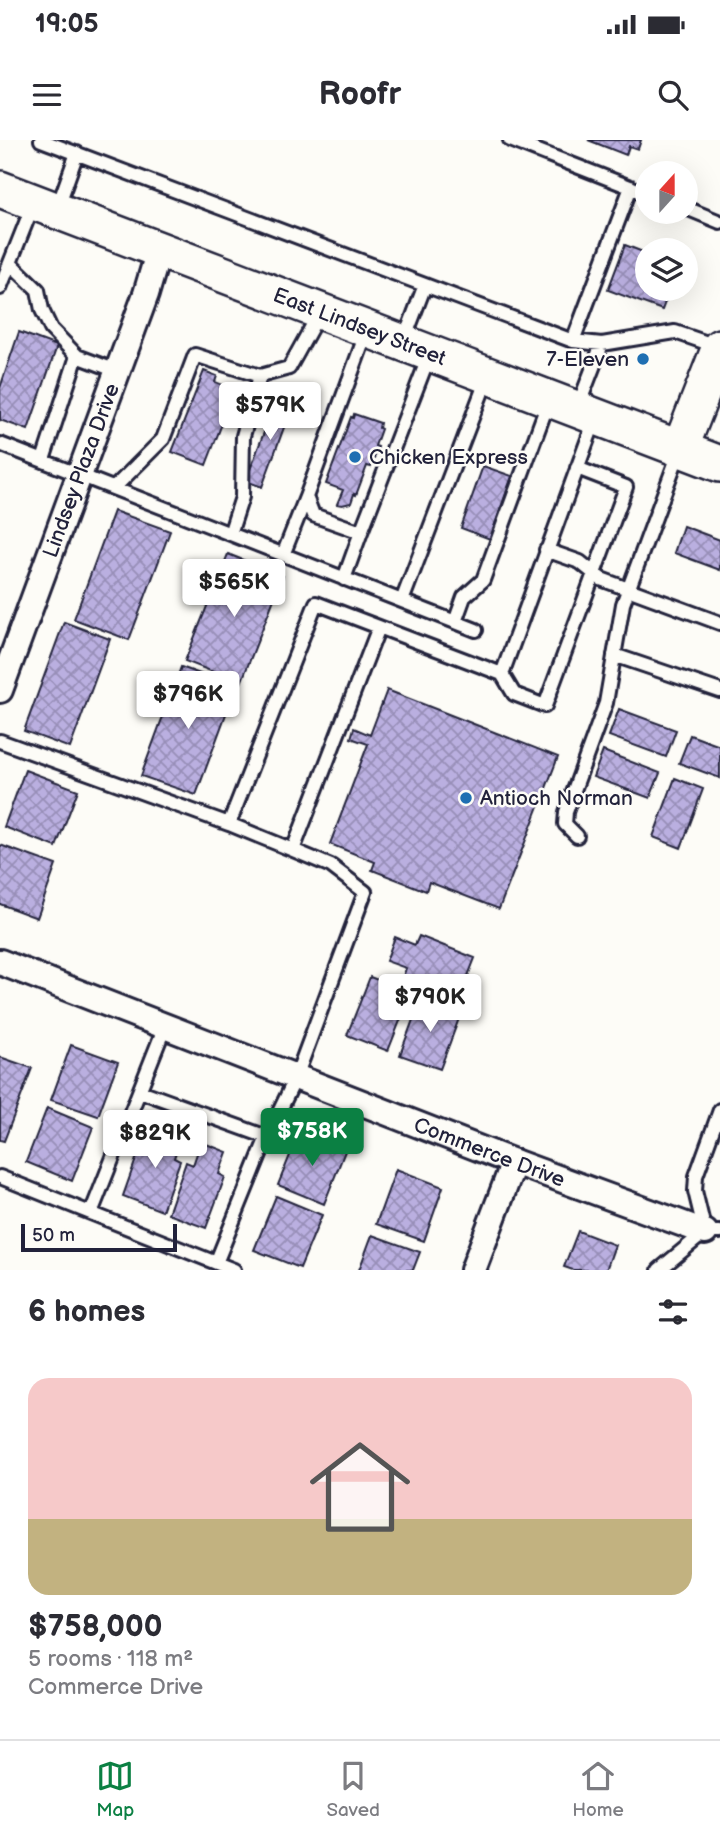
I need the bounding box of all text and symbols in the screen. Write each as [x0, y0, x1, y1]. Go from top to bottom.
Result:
text: 19:05 [35, 9, 99, 40]
text: Roofr [319, 75, 401, 114]
icon: menu [28, 76, 66, 114]
icon: search [654, 76, 692, 114]
north arrow [635, 161, 698, 224]
map controls [635, 161, 698, 301]
button: layers [635, 238, 698, 301]
street label: East Lindsey Street [270, 282, 450, 371]
place label: 7-Eleven [546, 347, 629, 372]
marker: 7-Eleven [635, 351, 651, 367]
street label: Lindsey Plaza Drive [37, 380, 124, 561]
pin: $579K [221, 383, 319, 442]
text: $579K [235, 391, 305, 419]
place label: Chicken Express [369, 445, 528, 470]
marker: Chicken Express [347, 449, 363, 465]
pin: $565K [185, 560, 283, 619]
text: $565K [198, 568, 270, 596]
pin: $796K [139, 672, 237, 731]
text: $796K [153, 680, 223, 708]
place label: Antioch Norman [480, 786, 633, 811]
marker: Antioch Norman [458, 790, 474, 806]
pin: $790K [381, 974, 479, 1034]
text: $790K [394, 983, 466, 1011]
pin: $758K [263, 1108, 361, 1168]
pin: $829K [106, 1110, 204, 1170]
street label: Commerce Drive [410, 1112, 568, 1192]
text: $758K [277, 1117, 347, 1145]
text: $829K [119, 1119, 191, 1147]
scale bar [21, 1221, 177, 1253]
text: 50 m [32, 1224, 75, 1247]
icon: filters [654, 1293, 692, 1331]
text: 6 homes [28, 1294, 145, 1330]
icon: home [297, 1424, 423, 1550]
text: $758,000 [28, 1609, 162, 1645]
text: 5 rooms · 118 m² [28, 1645, 193, 1673]
text: Commerce Drive [28, 1673, 203, 1701]
tab: Map [96, 1757, 134, 1822]
tab: Saved [327, 1757, 380, 1822]
tab: Home [572, 1757, 624, 1822]

